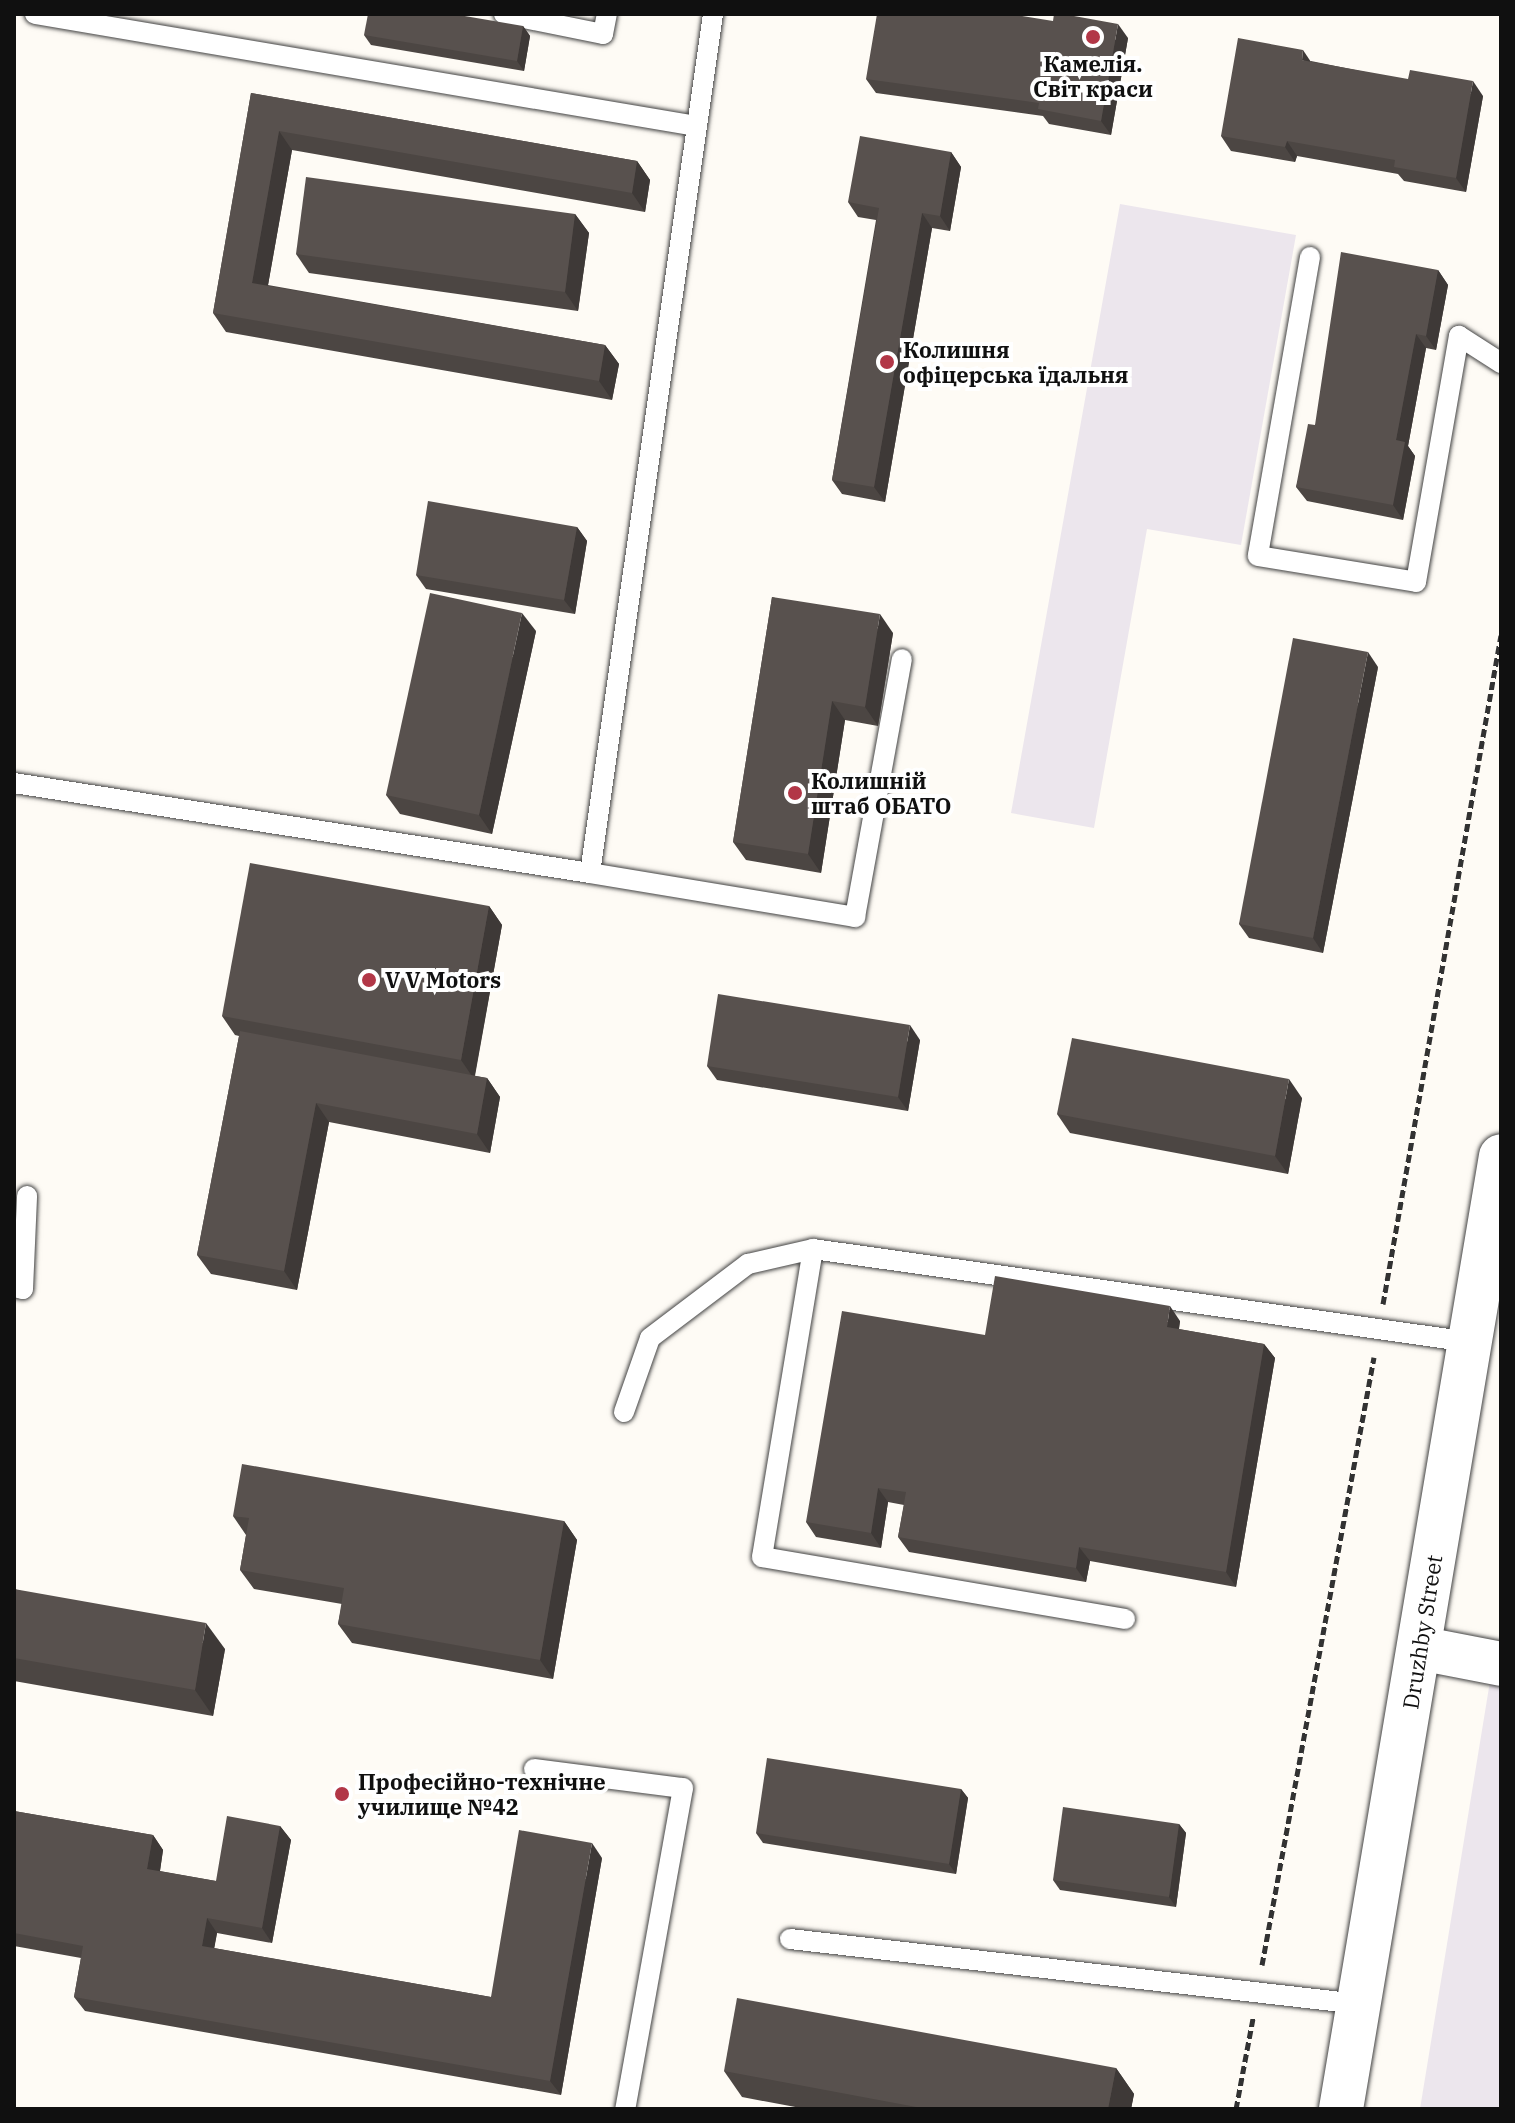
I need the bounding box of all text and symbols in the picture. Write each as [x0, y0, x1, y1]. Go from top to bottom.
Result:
marker: Камелія. Світ краси [1084, 28, 1102, 46]
place label: Камелія. Світ краси [1033, 50, 1153, 102]
place label: Колишня офіцерська їдальня [903, 336, 1129, 388]
marker: Колишня офіцерська їдальня [878, 353, 896, 371]
place label: Колишній штаб ОБАТО [811, 767, 952, 818]
marker: Колишній штаб ОБАТО [786, 784, 804, 802]
place label: V V Motors [385, 967, 501, 993]
marker: V V Motors [360, 971, 378, 989]
street label: Druzhby Street [1397, 1553, 1447, 1711]
place label: Професійно-технічне училище №42 [358, 1768, 606, 1820]
marker: Професійно-технічне училище №42 [333, 1785, 351, 1803]

